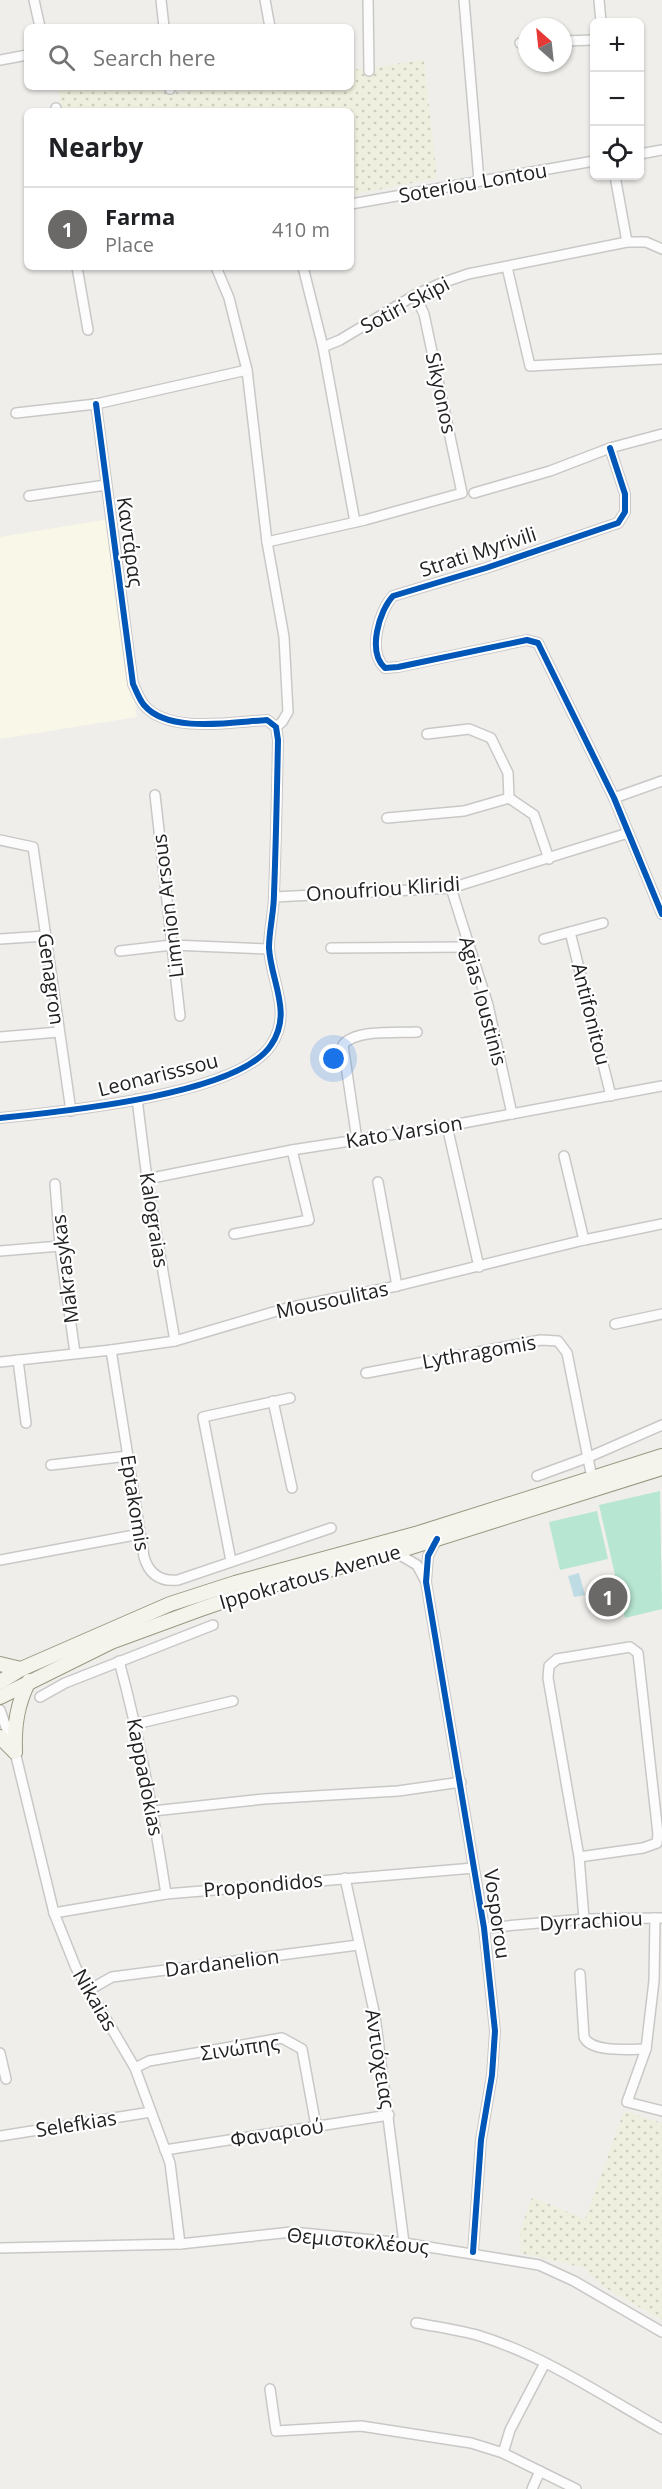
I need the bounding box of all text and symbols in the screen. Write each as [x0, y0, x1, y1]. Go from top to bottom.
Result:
north arrow [518, 18, 572, 72]
map controls [590, 18, 644, 180]
button: + [590, 18, 644, 72]
search box [24, 24, 354, 90]
icon: search [45, 41, 78, 74]
text: Search here [93, 42, 216, 72]
button: − [590, 72, 644, 126]
button: locate [590, 126, 644, 180]
text: Nearby [48, 129, 143, 165]
street label: Soteriou Lontou [397, 156, 549, 209]
text: Farma [105, 201, 175, 231]
text: 1 [62, 216, 73, 243]
text: 410 m [272, 216, 330, 243]
text: Place [105, 231, 154, 258]
street label: Sotiri Skipi [355, 270, 454, 339]
street label: Sikyonos [420, 350, 463, 436]
street label: Καντάρας [111, 495, 150, 589]
street label: Strati Myrivili [416, 520, 540, 583]
street label: Limnion Arsous [145, 832, 190, 980]
street label: Onoufriou Kliridi [305, 870, 461, 907]
street label: Genagron [32, 931, 71, 1027]
street label: Agias Ioustinis [453, 933, 514, 1069]
street label: Antifonitou [566, 960, 617, 1068]
your location [319, 1044, 348, 1073]
street label: Leonarisssou [95, 1047, 221, 1103]
street label: Kato Varsion [344, 1109, 464, 1154]
street label: Kalograias [134, 1170, 175, 1270]
street label: Makrasykas [44, 1213, 85, 1325]
street label: Mousoulitas [273, 1274, 390, 1325]
street label: Lythragomis [420, 1328, 538, 1375]
street label: Eptakomis [115, 1453, 156, 1553]
street label: Ippokratous Avenue [216, 1538, 404, 1615]
pin: 1 [588, 1574, 628, 1620]
street label: Kappadokias [121, 1716, 170, 1838]
street label: Propondidos [202, 1866, 324, 1903]
street label: Vosporou [478, 1867, 517, 1960]
street label: Dyrrachiou [539, 1904, 643, 1937]
street label: Dardanelion [163, 1942, 281, 1983]
street label: Nikaias [67, 1964, 124, 2036]
street label: Αντιόχειας [359, 2007, 402, 2111]
street label: Σινώπης [199, 2029, 281, 2066]
street label: Selefkias [34, 2104, 118, 2143]
street label: Φαναριού [228, 2112, 326, 2153]
street label: Θεμιστοκλέους [286, 2221, 431, 2260]

